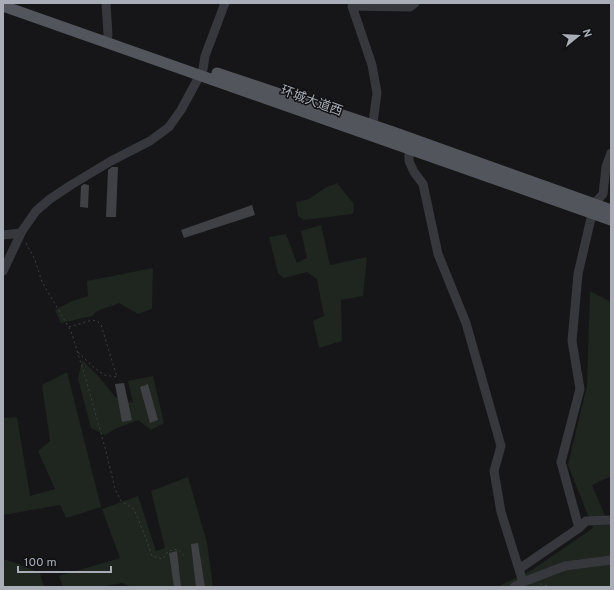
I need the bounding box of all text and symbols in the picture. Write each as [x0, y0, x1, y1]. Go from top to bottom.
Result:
north arrow [558, 16, 598, 56]
text: N [579, 27, 594, 39]
street label: 环城大道西 [278, 83, 345, 121]
scale bar [18, 548, 111, 574]
text: 100 m [24, 555, 57, 571]

